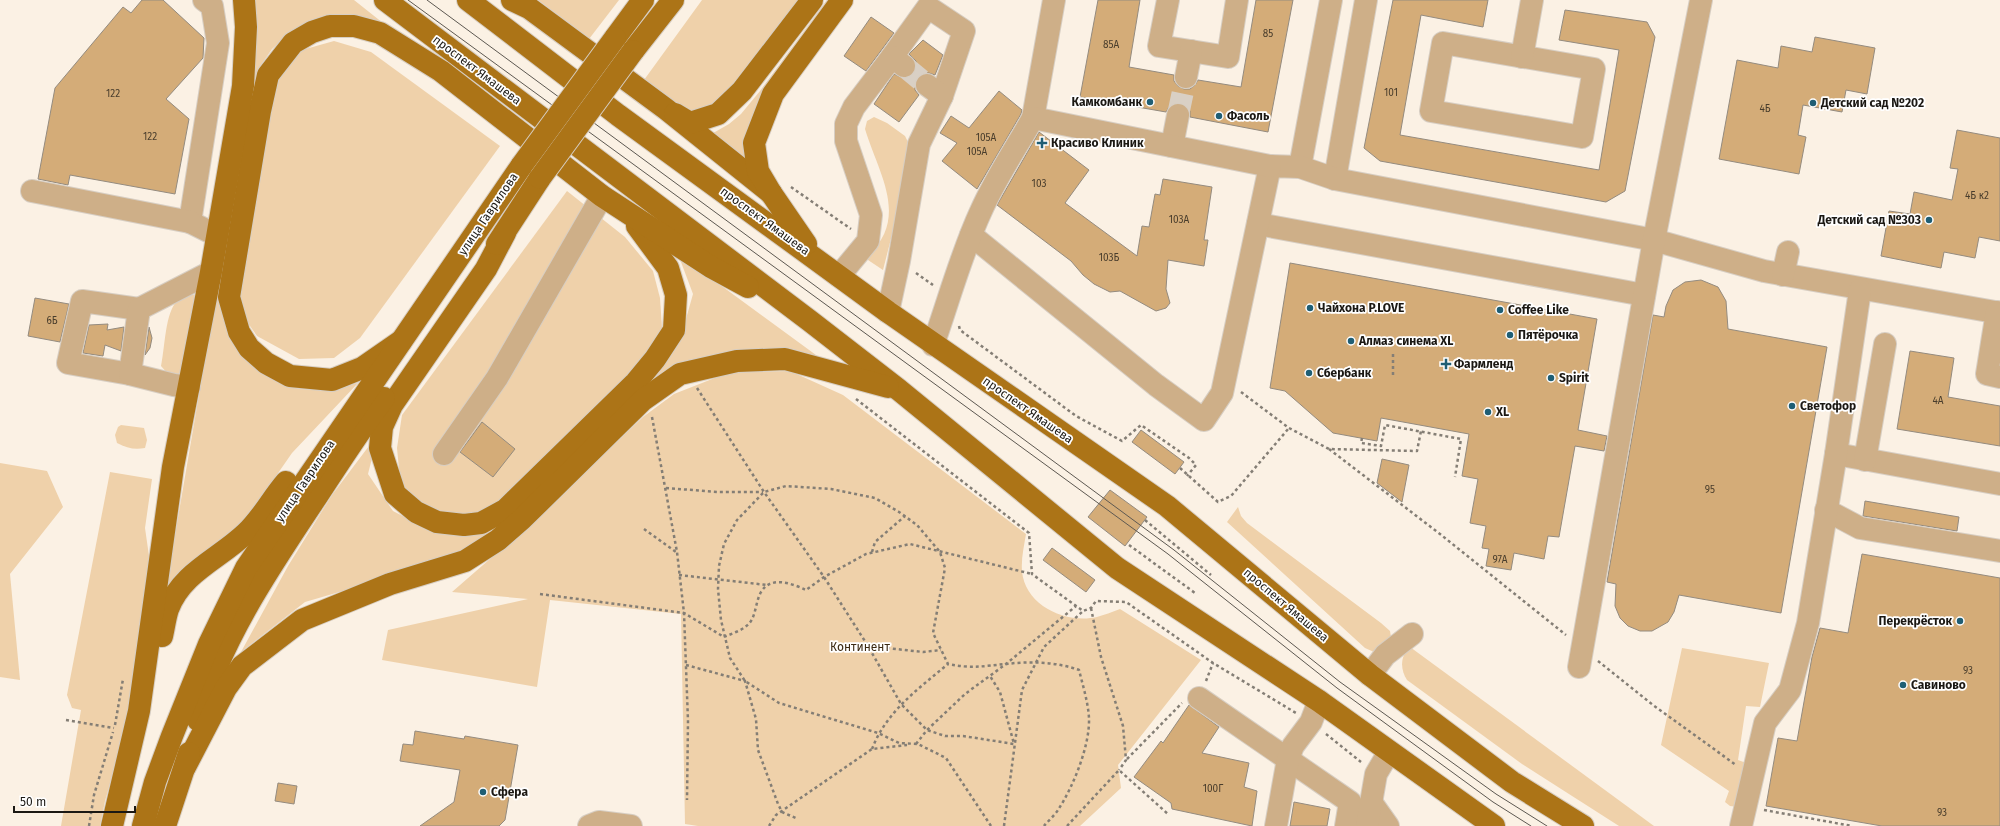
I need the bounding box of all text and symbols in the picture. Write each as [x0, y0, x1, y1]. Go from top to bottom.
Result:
house number: 85 [1263, 28, 1273, 40]
street label: проспект Ямашева [430, 32, 524, 108]
house number: 85А [1103, 39, 1119, 51]
house number: 101 [1384, 87, 1398, 99]
house number: 122 [106, 88, 120, 100]
place label: Камкомбанк [1072, 95, 1142, 109]
place label: Детский сад №202 [1820, 96, 1924, 110]
marker: Камкомбанк [1145, 97, 1155, 107]
marker: Детский сад №202 [1808, 98, 1818, 108]
house number: 4Б [1759, 103, 1771, 115]
place label: Фасоль [1227, 109, 1270, 123]
marker: Фасоль [1214, 111, 1224, 121]
house number: 122 [143, 131, 157, 143]
house number: 105А [976, 132, 997, 144]
place label: Красиво Клиник [1051, 136, 1144, 150]
marker: Красиво Клиник [1036, 137, 1048, 149]
house number: 105А [967, 146, 988, 158]
street label: улица Гаврилова [455, 170, 521, 258]
house number: 103 [1032, 178, 1046, 190]
street label: проспект Ямашева [718, 184, 812, 258]
house number: 4Б к2 [1965, 190, 1989, 202]
place label: Детский сад №303 [1817, 213, 1921, 227]
house number: 103А [1169, 214, 1190, 226]
marker: Детский сад №303 [1924, 215, 1934, 225]
house number: 103Б [1099, 252, 1120, 264]
place label: Чайхона P.LOVE [1318, 301, 1404, 315]
marker: Чайхона P.LOVE [1305, 303, 1315, 313]
place label: Coffee Like [1508, 303, 1569, 317]
marker: Coffee Like [1495, 305, 1505, 315]
house number: 6Б [46, 315, 58, 327]
place label: Пятёрочка [1518, 328, 1579, 342]
marker: Пятёрочка [1505, 330, 1515, 340]
place label: Алмаз синема XL [1358, 334, 1454, 348]
marker: Алмаз синема XL [1346, 336, 1356, 346]
place label: Фармленд [1454, 357, 1513, 371]
marker: Фармленд [1441, 359, 1451, 369]
place label: Сбербанк [1317, 366, 1372, 380]
marker: Сбербанк [1304, 368, 1314, 378]
place label: Spirit [1559, 371, 1590, 385]
marker: Spirit [1546, 373, 1556, 383]
street label: проспект Ямашева [980, 374, 1076, 446]
house number: 4А [1932, 395, 1944, 407]
place label: Светофор [1800, 399, 1856, 413]
marker: Светофор [1787, 401, 1797, 411]
place label: XL [1495, 405, 1509, 419]
marker: XL [1483, 407, 1493, 417]
street label: улица Гаврилова [272, 437, 338, 525]
house number: 95 [1705, 484, 1715, 496]
house number: 97А [1493, 554, 1508, 566]
street label: проспект Ямашева [1241, 565, 1331, 645]
place label: Перекрёсток [1879, 614, 1952, 628]
marker: Перекрёсток [1955, 616, 1965, 626]
park label: Континент [830, 640, 890, 654]
house number: 93 [1963, 665, 1973, 677]
place label: Савиново [1911, 678, 1966, 692]
marker: Савиново [1898, 680, 1908, 690]
house number: 100Г [1203, 783, 1223, 795]
place label: Сфера [491, 785, 528, 799]
marker: Сфера [478, 787, 488, 797]
scale bar [14, 788, 135, 814]
text: 50 m [20, 795, 46, 809]
house number: 93 [1937, 807, 1947, 819]

